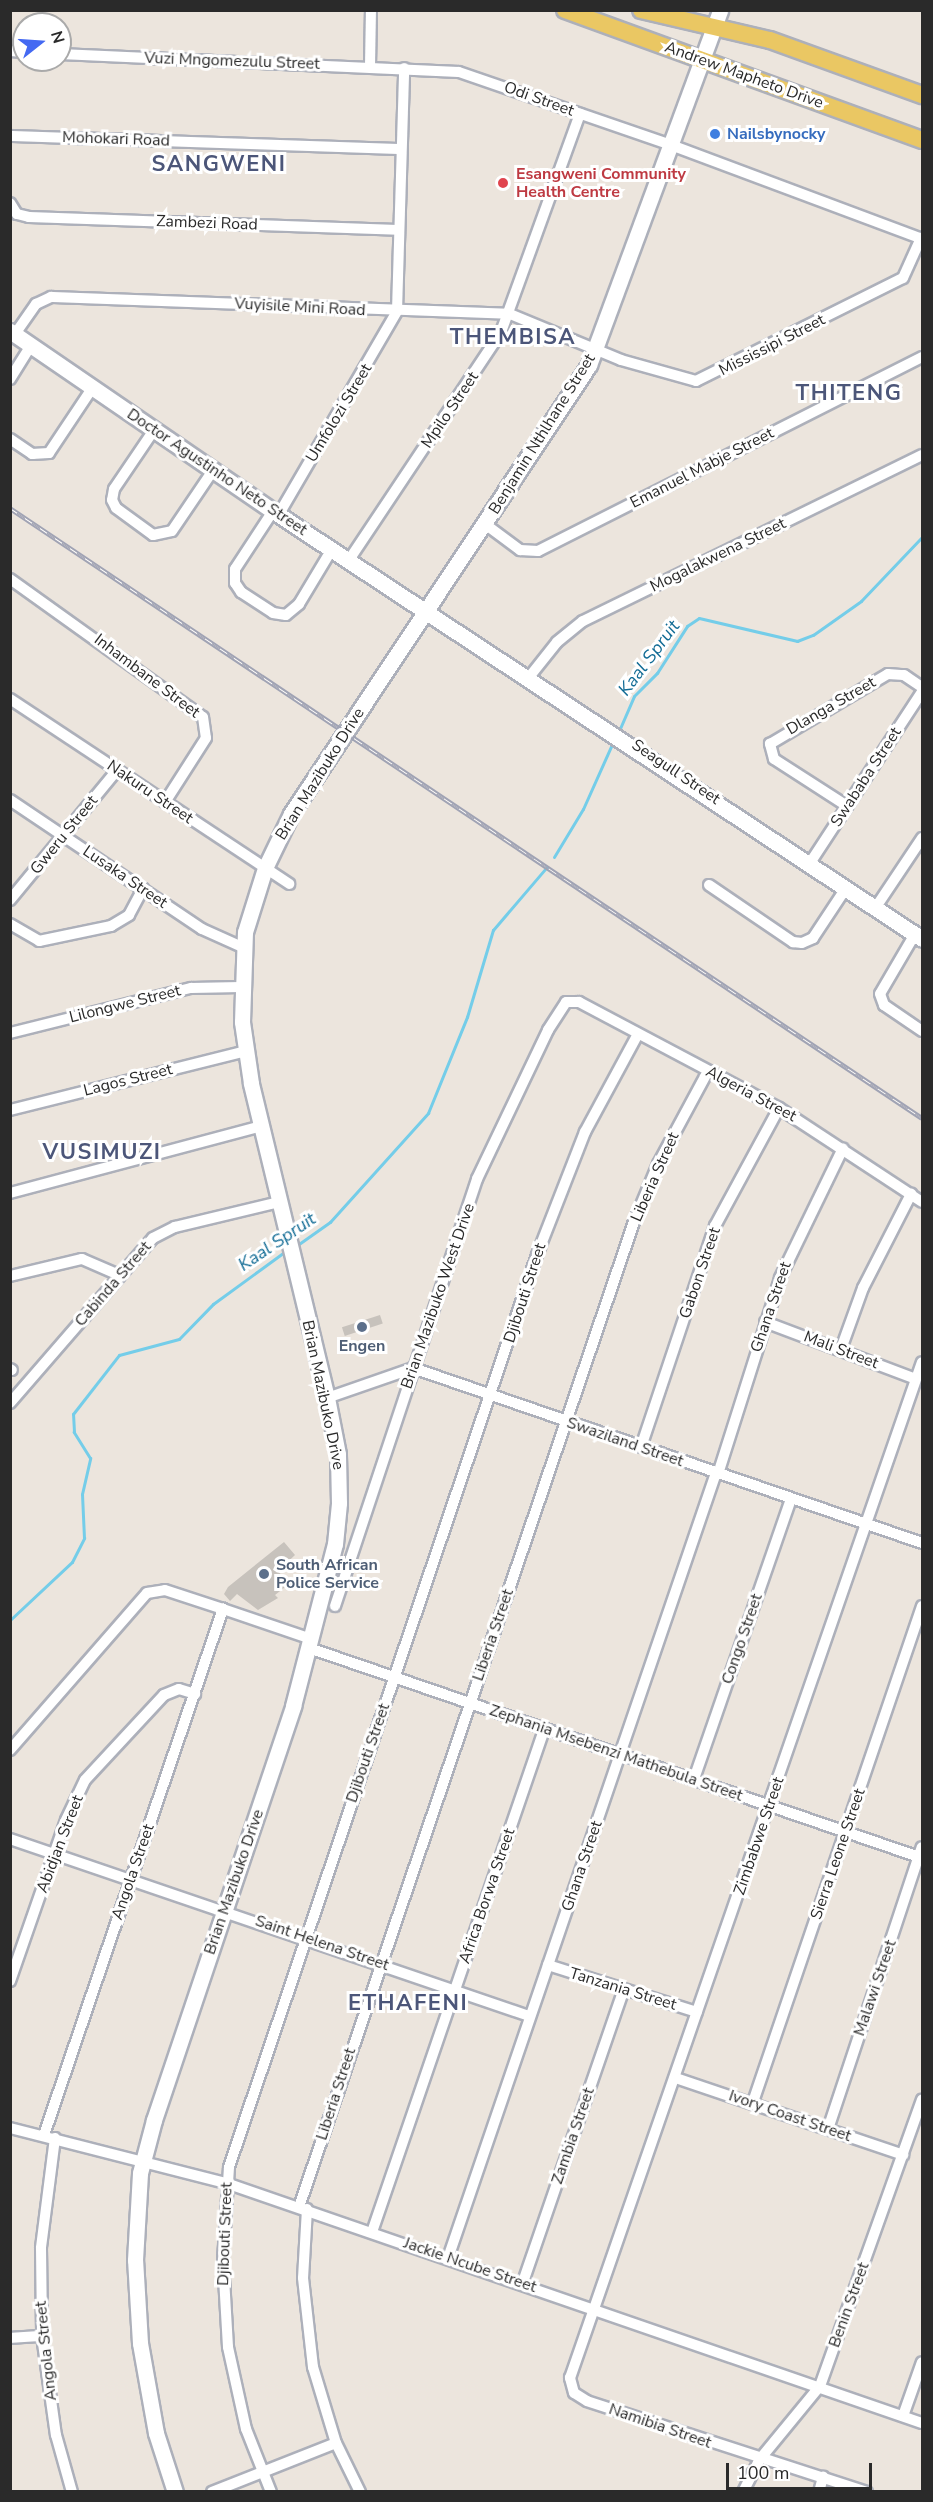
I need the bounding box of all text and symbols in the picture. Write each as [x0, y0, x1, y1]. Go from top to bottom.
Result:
north arrow [12, 12, 72, 72]
text: N [45, 28, 70, 46]
street label: Andrew Mapheto Drive [662, 37, 826, 113]
street label: Vuzi Mngomezulu Street [144, 48, 320, 74]
street label: Odi Street [501, 77, 577, 121]
place label: Nailsbynocky [727, 124, 825, 144]
marker: Nailsbynocky [708, 127, 722, 141]
street label: Mohokari Road [62, 128, 170, 150]
district label: SANGWENI [152, 152, 286, 178]
place label: Esangweni Community Health Centre [516, 164, 686, 202]
marker: Esangweni Community Health Centre [494, 174, 512, 192]
street label: Zambezi Road [156, 212, 258, 234]
street label: Vuyisile Mini Road [234, 294, 366, 320]
street label: Mississipi Street [716, 310, 828, 380]
district label: THEMBISA [450, 325, 576, 351]
street label: Benjamin Nthlhane Street [485, 350, 599, 518]
street label: Umfolozi Street [302, 360, 376, 466]
street label: Mpilo Street [417, 368, 483, 452]
district label: THITENG [796, 381, 902, 407]
street label: Doctor Agustinho Neto Street [123, 404, 311, 540]
street label: Emanuel Mabje Street [627, 423, 777, 513]
street label: Mogalakwena Street [647, 514, 789, 596]
water label: Kaal Spruit [614, 616, 684, 700]
street label: Inhambane Street [90, 630, 204, 722]
street label: Dlanga Street [783, 673, 879, 739]
street label: Brian Mazibuko Drive [272, 704, 368, 844]
street label: Swababa Street [827, 724, 905, 830]
street label: Seagull Street [628, 735, 724, 809]
street label: Nakuru Street [103, 756, 197, 828]
street label: Gweru Street [26, 792, 102, 878]
street label: Lusaka Street [79, 842, 171, 912]
street label: Lilongwe Street [67, 981, 183, 1027]
street label: Lagos Street [82, 1060, 174, 1100]
street label: Algeria Street [702, 1062, 800, 1126]
street label: Liberia Street [627, 1129, 683, 1225]
district label: VUSIMUZI [43, 1140, 161, 1166]
street label: Brian Mazibuko West Drive [397, 1201, 479, 1391]
water label: Kaal Spruit [234, 1208, 320, 1276]
street label: Gabon Street [675, 1225, 725, 1321]
street label: Cabinda Street [71, 1237, 155, 1331]
street label: Djibouti Street [500, 1241, 550, 1345]
street label: Ghana Street [747, 1259, 795, 1355]
street label: Brian Mazibuko Drive [298, 1319, 348, 1471]
marker: Engen [355, 1320, 369, 1334]
street label: Mali Street [801, 1327, 881, 1373]
place label: Engen [339, 1336, 385, 1356]
street label: Swaziland Street [564, 1413, 686, 1471]
place label: South African Police Service [276, 1555, 379, 1593]
marker: South African Police Service [257, 1567, 271, 1581]
street label: Liberia Street [468, 1587, 518, 1683]
street label: Congo Street [718, 1591, 766, 1687]
street label: Djibouti Street [342, 1701, 394, 1805]
street label: Zephania Msebenzi Mathebula Street [487, 1701, 745, 1805]
street label: Zimbabwe Street [730, 1775, 788, 1897]
street label: Sierra Leone Street [807, 1786, 869, 1922]
street label: Abidjan Street [33, 1792, 87, 1896]
street label: Brian Mazibuko Drive [200, 1807, 268, 1957]
street label: Ghana Street [558, 1818, 606, 1914]
street label: Angola Street [108, 1822, 158, 1922]
street label: Africa Borwa Street [455, 1826, 519, 1966]
street label: Saint Helena Street [253, 1911, 391, 1975]
street label: Malawi Street [850, 1937, 900, 2039]
street label: Tanzania Street [567, 1964, 679, 2014]
district label: ETHAFENI [348, 1991, 468, 2017]
street label: Liberia Street [312, 2045, 360, 2143]
street label: Zambia Street [548, 2085, 598, 2187]
street label: Ivory Coast Street [726, 2086, 854, 2146]
street label: Djibouti Street [214, 2182, 236, 2286]
street label: Jackie Ncube Street [401, 2233, 539, 2297]
street label: Benin Street [825, 2260, 873, 2350]
street label: Angola Street [31, 2300, 61, 2402]
street label: Namibia Street [606, 2400, 714, 2452]
scale bar [729, 2451, 874, 2489]
text: 100 m [737, 2461, 789, 2485]

